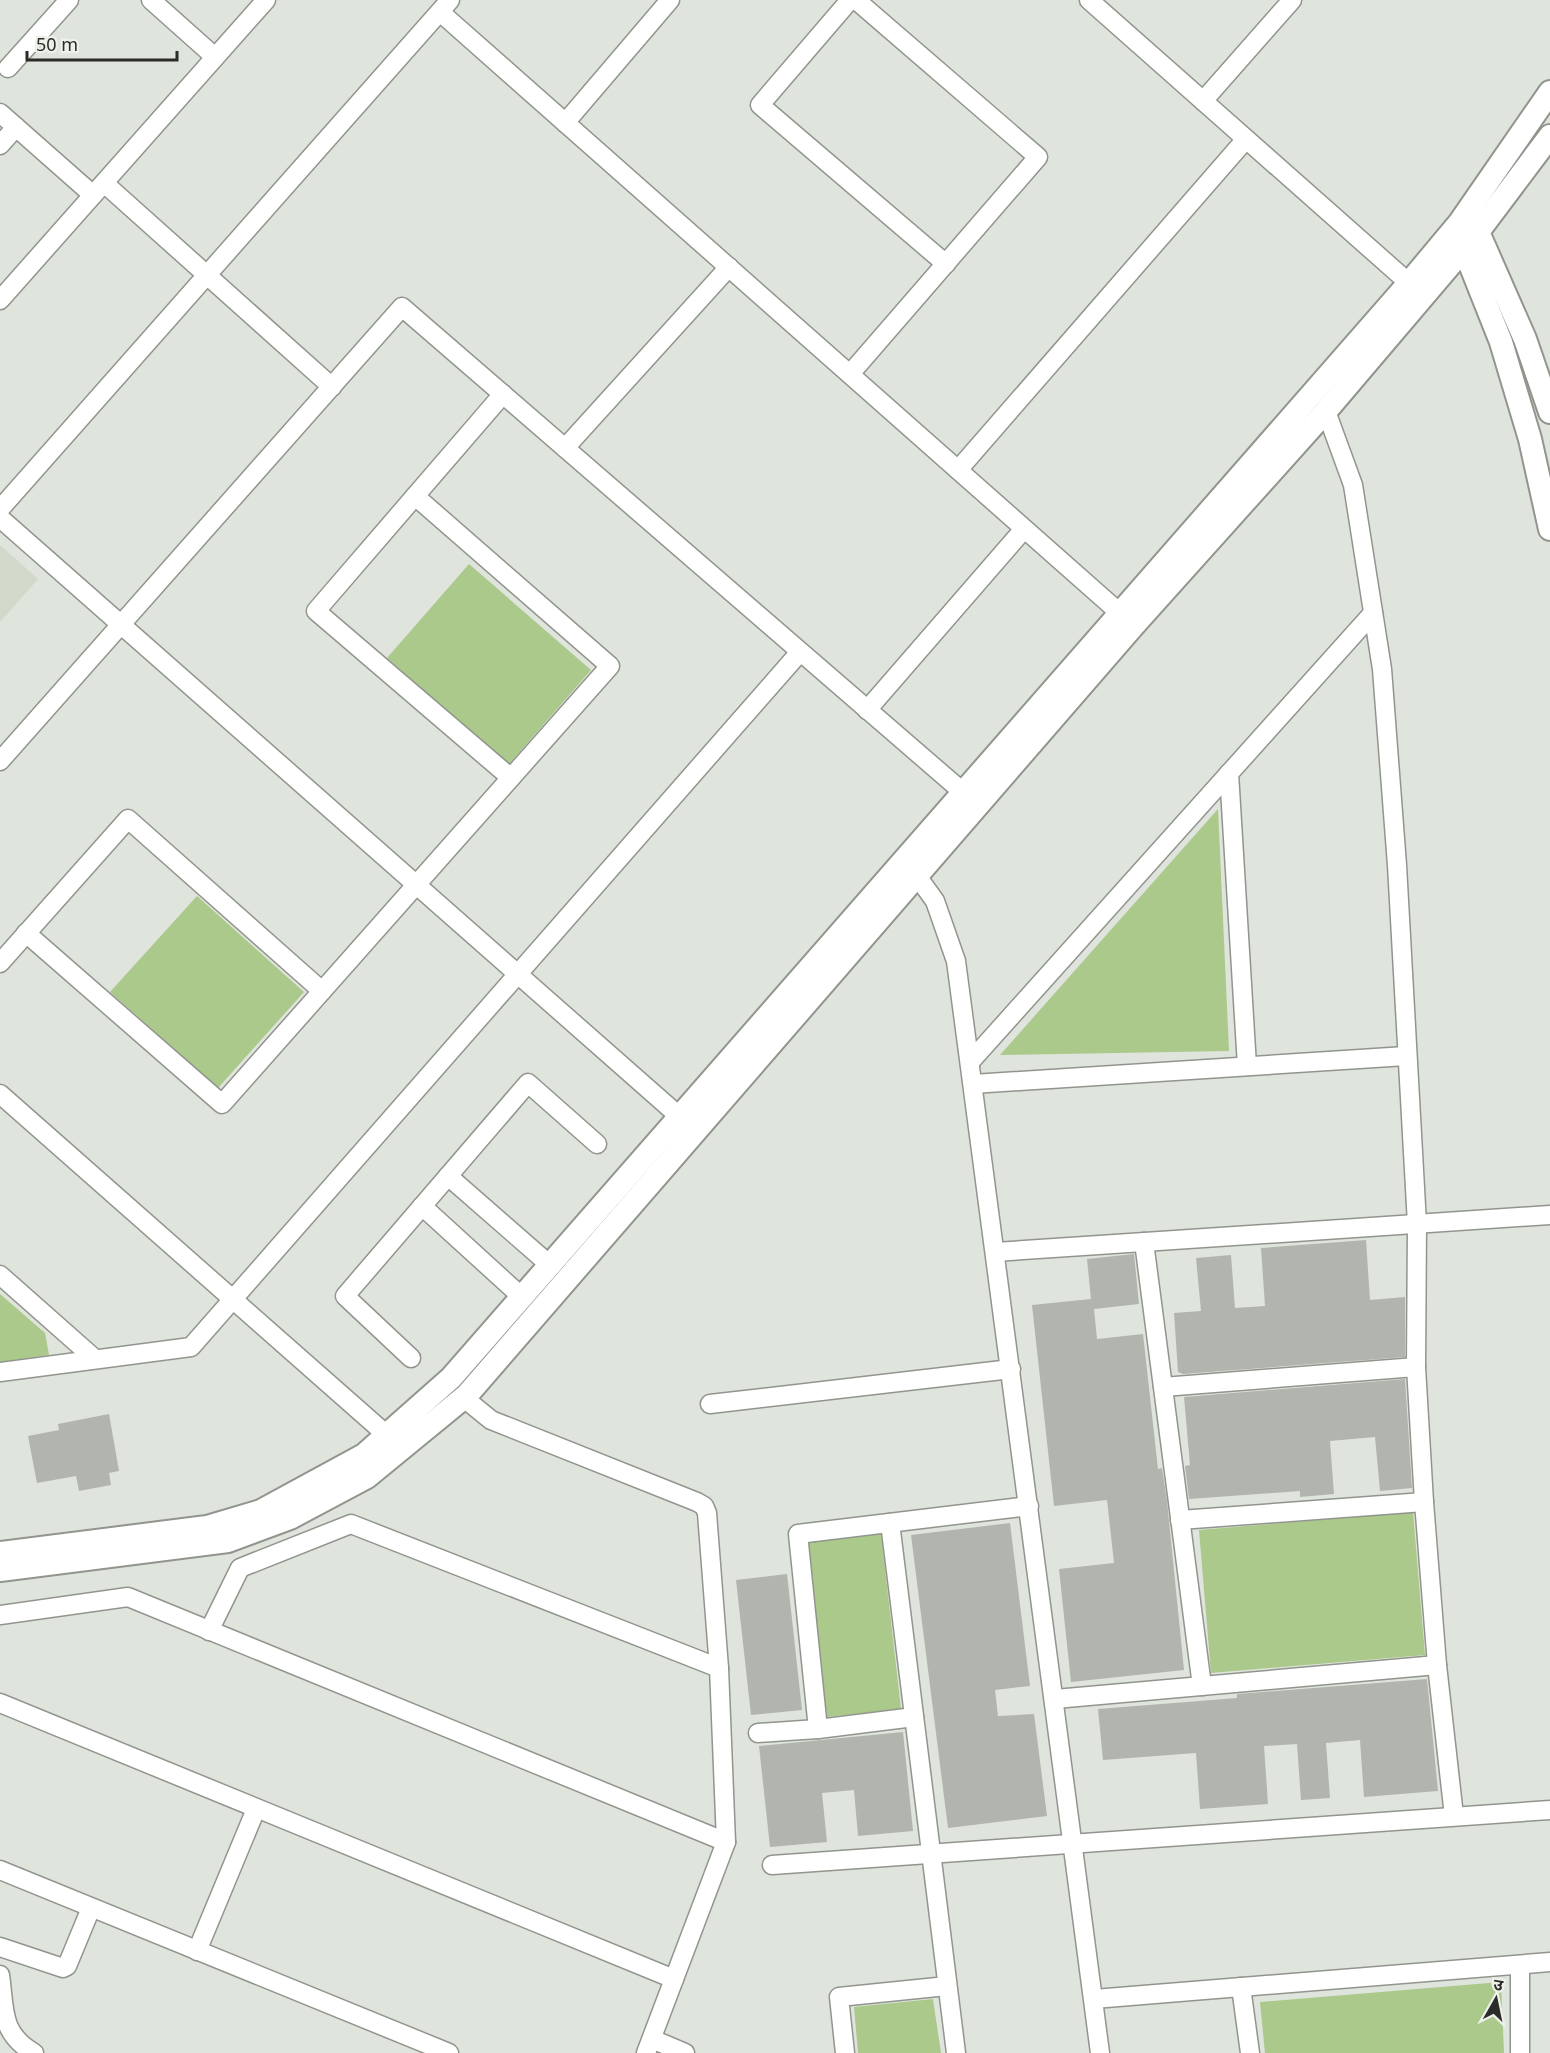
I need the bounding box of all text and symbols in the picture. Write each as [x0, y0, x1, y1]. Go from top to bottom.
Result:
scale bar [27, 24, 177, 62]
text: 50 m [36, 32, 78, 56]
north arrow [1466, 1969, 1526, 2029]
text: उ [1492, 1973, 1505, 1996]

